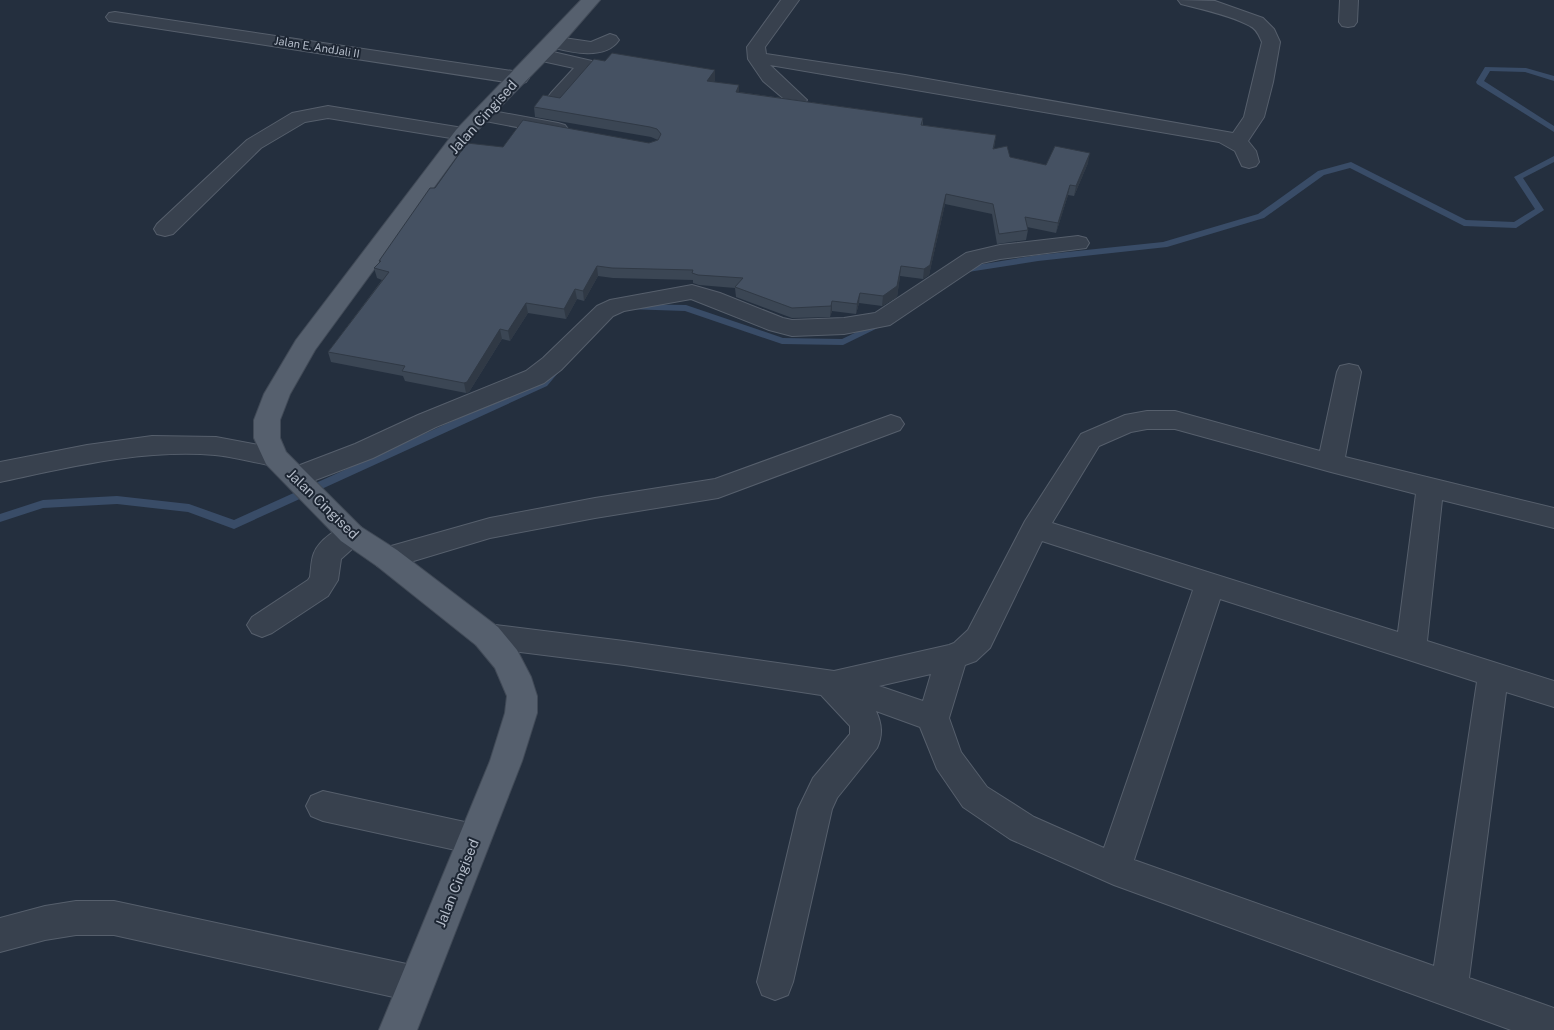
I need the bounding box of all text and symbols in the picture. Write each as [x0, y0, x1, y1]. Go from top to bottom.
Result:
street label: Jalan E. AndJali II [273, 34, 361, 60]
street label: Jalan Cingised [446, 77, 520, 157]
street label: Jalan Cingised [284, 466, 362, 542]
street label: Jalan Cingised [432, 837, 482, 929]

